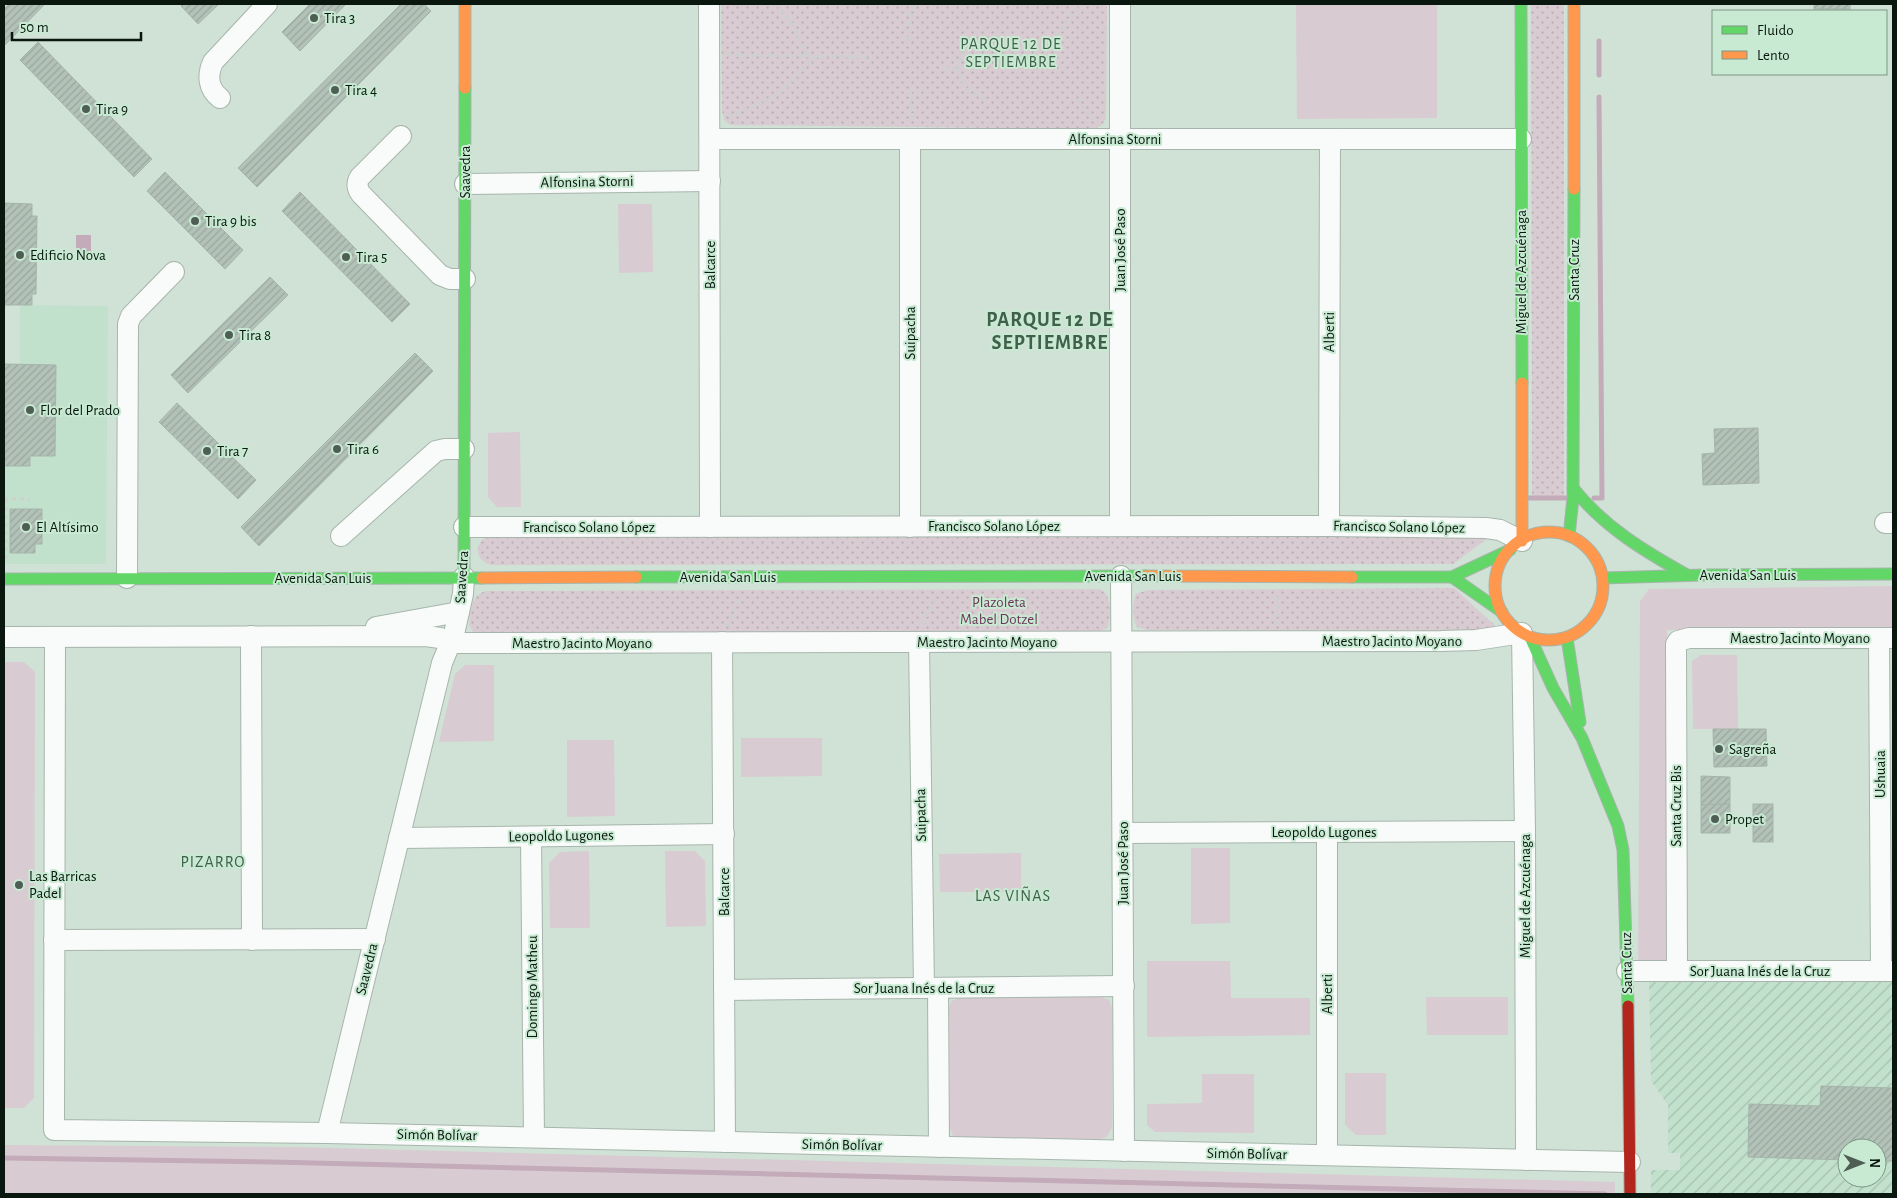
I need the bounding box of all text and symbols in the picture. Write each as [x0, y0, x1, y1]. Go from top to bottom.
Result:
scale bar [12, 10, 141, 42]
legend [1712, 10, 1887, 75]
place label: Tira 3 [324, 11, 355, 26]
marker: Tira 3 [308, 12, 320, 24]
text: 50 m [20, 20, 49, 35]
text: Fluido [1757, 23, 1794, 38]
district label: PARQUE 12 DE SEPTIEMBRE [960, 36, 1062, 70]
text: Lento [1757, 48, 1790, 63]
place label: Tira 4 [345, 83, 377, 98]
marker: Tira 4 [329, 84, 341, 96]
place label: Tira 9 [96, 102, 128, 117]
marker: Tira 9 [80, 103, 92, 115]
street label: Alfonsina Storni [1068, 132, 1162, 147]
street label: Saavedra [458, 145, 473, 198]
street label: Alfonsina Storni [540, 174, 634, 190]
street label: Juan José Paso [1113, 208, 1128, 292]
street label: Miguel de Azcuénaga [1514, 210, 1529, 334]
place label: Tira 9 bis [205, 214, 257, 229]
marker: Tira 9 bis [189, 215, 201, 227]
street label: Santa Cruz [1567, 239, 1582, 301]
street label: Balcarce [703, 241, 718, 289]
place label: Edificio Nova [30, 248, 106, 263]
marker: Edificio Nova [14, 249, 26, 261]
place label: Tira 5 [356, 250, 387, 265]
marker: Tira 5 [340, 251, 352, 263]
street label: Suipacha [903, 306, 918, 360]
district label: PARQUE 12 DE SEPTIEMBRE [986, 310, 1114, 353]
street label: Alberti [1322, 312, 1337, 352]
place label: Tira 8 [239, 328, 271, 343]
marker: Tira 8 [223, 329, 235, 341]
place label: Flor del Prado [40, 403, 120, 418]
marker: Flor del Prado [24, 404, 36, 416]
place label: Tira 6 [347, 442, 379, 457]
marker: Tira 6 [331, 443, 343, 455]
place label: Tira 7 [217, 444, 248, 459]
marker: Tira 7 [201, 445, 213, 457]
street label: Francisco Solano López [1333, 518, 1465, 536]
street label: Francisco Solano López [928, 519, 1060, 534]
place label: El Altísimo [36, 520, 99, 535]
street label: Francisco Solano López [523, 520, 655, 535]
marker: El Altísimo [20, 521, 32, 533]
street label: Saavedra [453, 550, 471, 604]
street label: Avenida San Luis [1700, 568, 1796, 583]
street label: Avenida San Luis [1085, 569, 1181, 584]
street label: Avenida San Luis [680, 570, 776, 585]
street label: Avenida San Luis [275, 571, 371, 586]
park label: Plazoleta Mabel Dotzel [960, 595, 1038, 627]
street label: Maestro Jacinto Moyano [1730, 631, 1870, 646]
street label: Maestro Jacinto Moyano [1322, 634, 1462, 649]
street label: Maestro Jacinto Moyano [917, 635, 1057, 650]
street label: Maestro Jacinto Moyano [512, 636, 652, 651]
place label: Sagreña [1729, 742, 1777, 757]
marker: Sagreña [1713, 743, 1725, 755]
street label: Ushuaia [1873, 750, 1888, 798]
street label: Santa Cruz Bis [1669, 765, 1684, 847]
street label: Suipacha [913, 788, 929, 842]
place label: Propet [1725, 812, 1764, 827]
marker: Propet [1709, 813, 1721, 825]
street label: Juan José Paso [1116, 821, 1131, 905]
street label: Leopoldo Lugones [1271, 825, 1377, 840]
street label: Leopoldo Lugones [508, 828, 614, 844]
street label: Miguel de Azcuénaga [1518, 834, 1533, 958]
district label: PIZARRO [180, 854, 246, 870]
street label: Balcarce [717, 868, 732, 916]
place label: Las Barricas Padel [29, 869, 96, 901]
marker: Las Barricas Padel [13, 879, 25, 891]
district label: LAS VIÑAS [975, 886, 1051, 904]
street label: Santa Cruz [1619, 932, 1635, 994]
street label: Domingo Matheu [525, 935, 540, 1039]
street label: Saavedra [353, 941, 381, 996]
street label: Sor Juana Inés de la Cruz [1690, 964, 1830, 979]
street label: Alberti [1320, 974, 1335, 1014]
street label: Sor Juana Inés de la Cruz [854, 981, 994, 996]
street label: Simón Bolívar [397, 1127, 478, 1143]
street label: Simón Bolívar [802, 1137, 883, 1153]
north arrow [1837, 1138, 1887, 1188]
street label: Simón Bolívar [1207, 1146, 1288, 1162]
text: N [1867, 1158, 1881, 1168]

